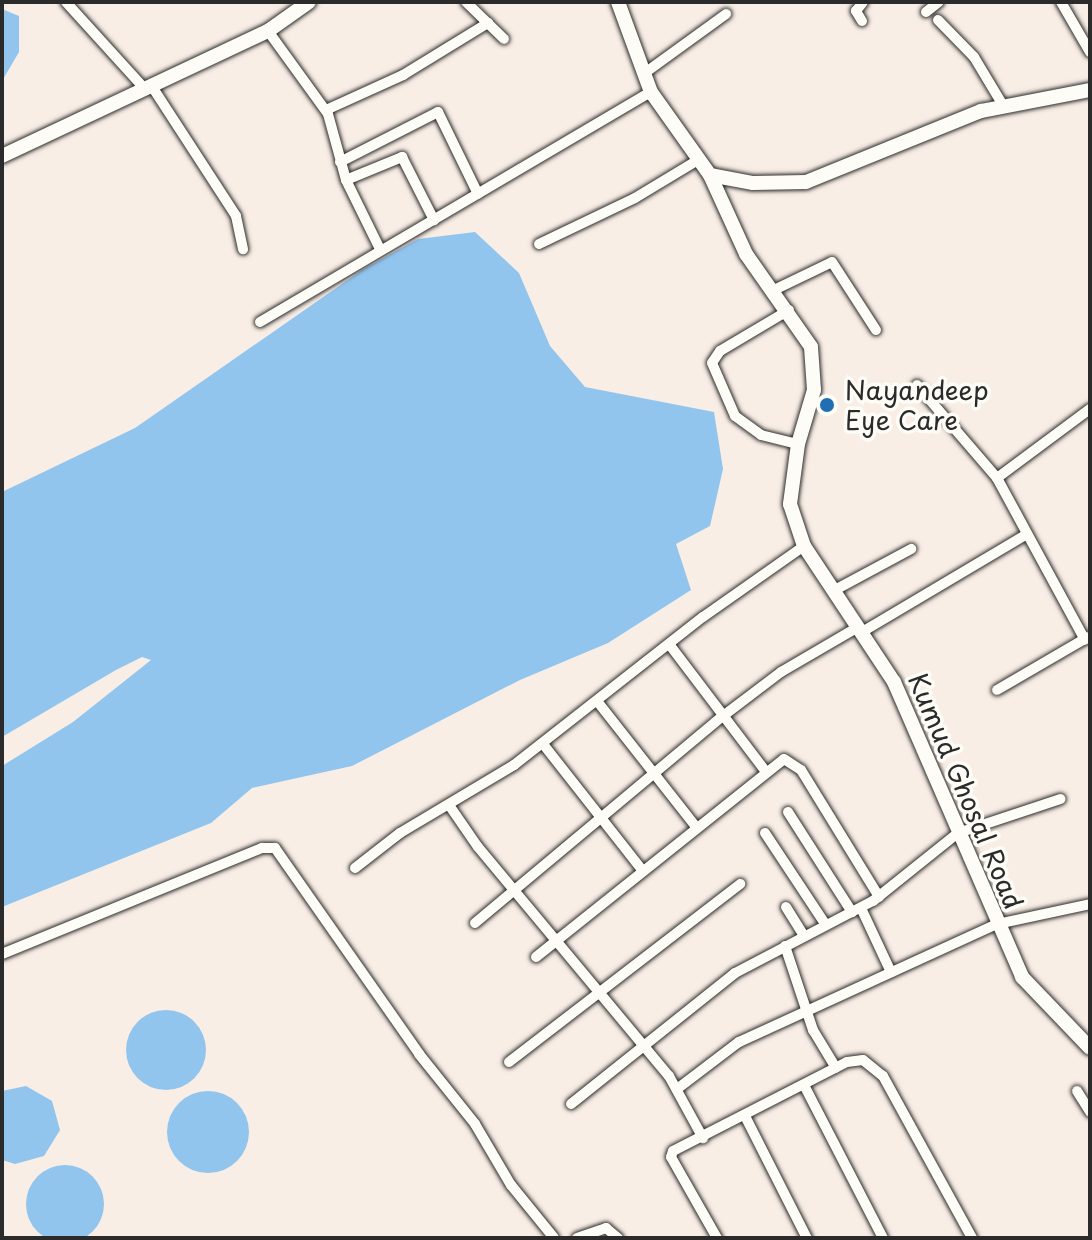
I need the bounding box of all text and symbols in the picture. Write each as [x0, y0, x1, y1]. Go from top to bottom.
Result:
place label: Nayandeep Eye Care [845, 374, 989, 436]
marker: Nayandeep Eye Care [816, 394, 838, 416]
street label: Kumud Ghosal Road [902, 668, 1030, 914]

